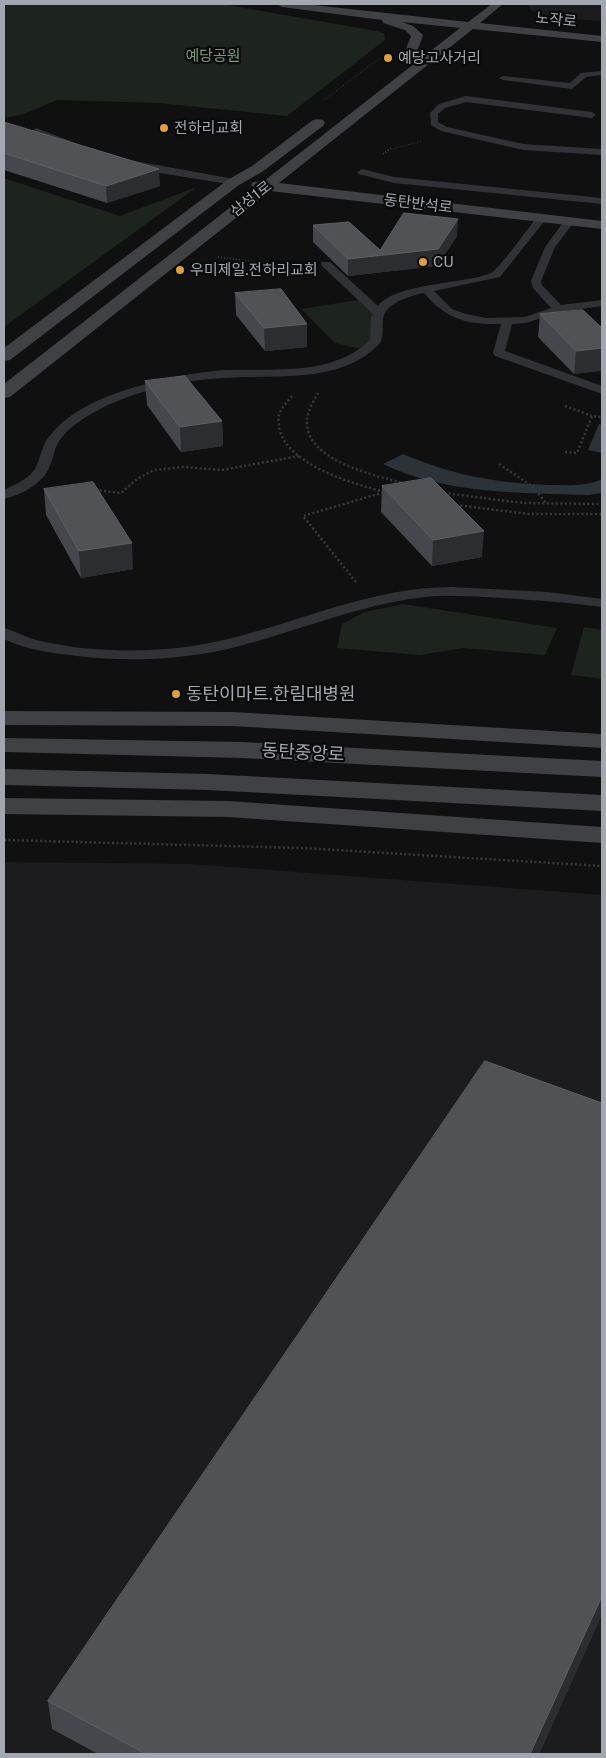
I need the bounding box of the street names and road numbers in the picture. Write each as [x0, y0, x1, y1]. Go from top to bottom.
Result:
street label: 노작로 [534, 9, 578, 31]
street label: 삼성1로 [227, 177, 275, 221]
street label: 동탄반석로 [383, 191, 453, 217]
street label: 동탄중앙로 [261, 740, 345, 766]

